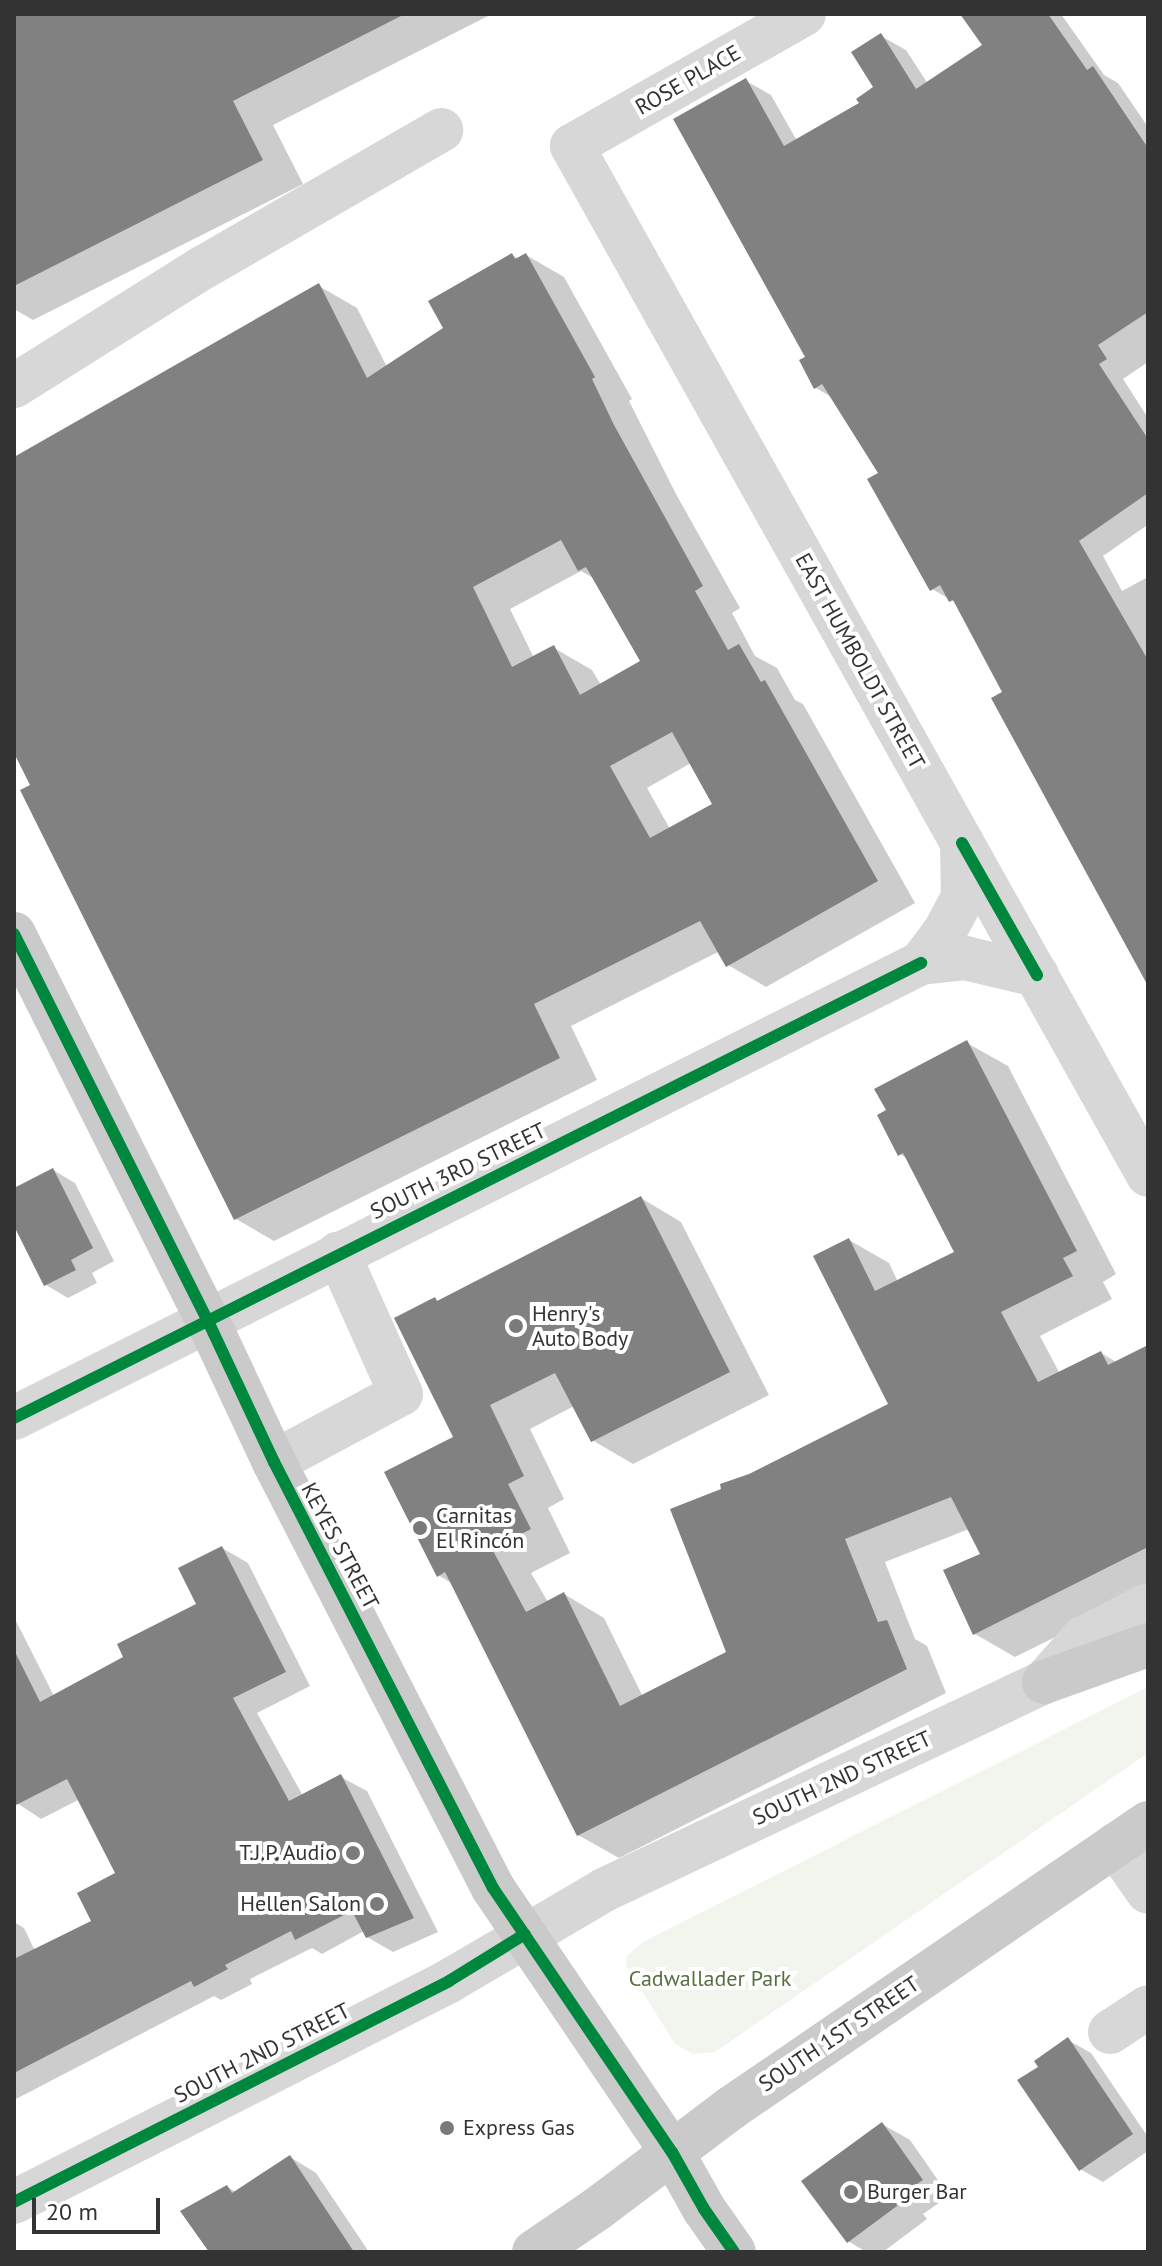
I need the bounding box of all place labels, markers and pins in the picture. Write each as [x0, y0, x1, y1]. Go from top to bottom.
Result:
place label: Henry's Auto Body [532, 1300, 628, 1352]
marker: Henry's Auto Body [507, 1317, 525, 1335]
place label: Carnitas El Rincón [436, 1502, 524, 1554]
marker: Carnitas El Rincón [411, 1519, 429, 1537]
place label: T.J.P. Audio [237, 1840, 337, 1866]
marker: T.J.P. Audio [344, 1844, 362, 1862]
place label: Hellen Salon [240, 1891, 361, 1917]
marker: Hellen Salon [368, 1895, 386, 1913]
place label: Express Gas [463, 2115, 575, 2141]
marker: Express Gas [438, 2119, 456, 2137]
place label: Burger Bar [867, 2179, 967, 2205]
marker: Burger Bar [842, 2183, 860, 2201]

